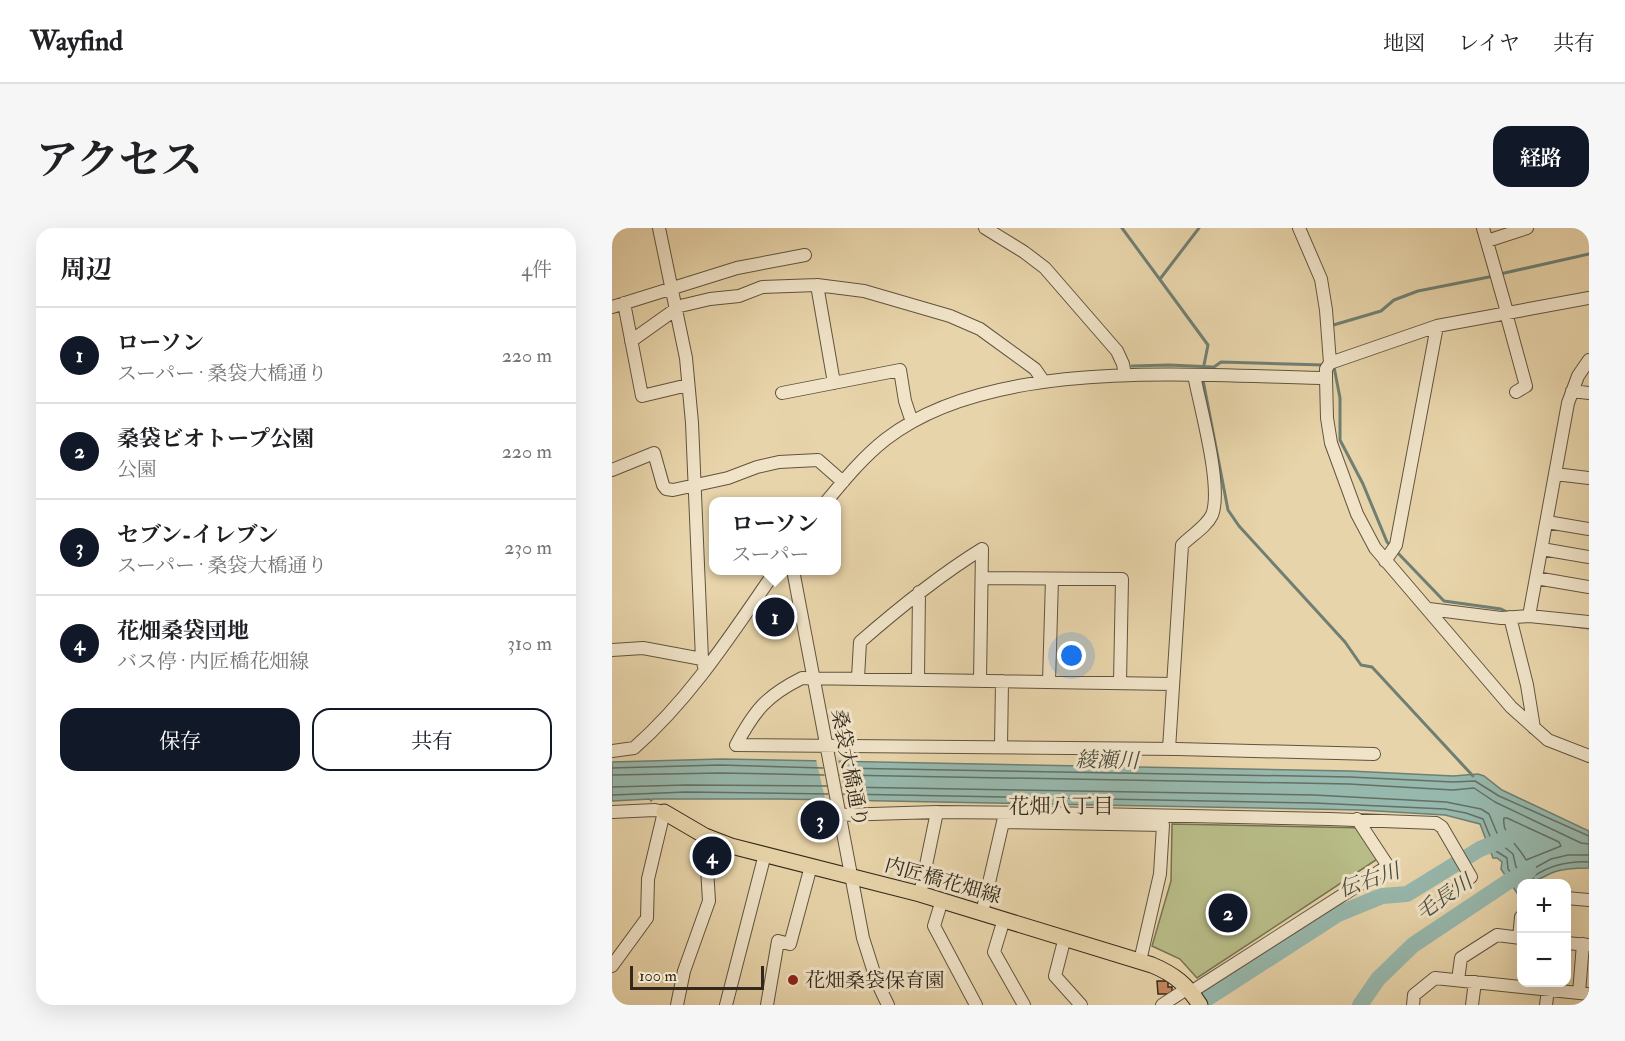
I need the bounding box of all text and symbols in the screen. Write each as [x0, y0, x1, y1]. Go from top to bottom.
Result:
text: Wayfind [30, 24, 123, 59]
text: 地図 [1383, 30, 1425, 57]
text: レイヤ [1458, 30, 1520, 57]
text: 共有 [1553, 30, 1595, 57]
button: 経路 [1493, 126, 1589, 187]
text: アクセス [36, 135, 203, 187]
text: 周辺 [60, 254, 112, 286]
text: 4件 [521, 257, 552, 282]
text: ローソン [117, 329, 204, 357]
text: 1 [76, 343, 83, 368]
text: 220 m [502, 343, 552, 368]
text: スーパー · 桑袋大橋通り [117, 361, 327, 386]
text: 桑袋ビオトープ公園 [117, 425, 314, 453]
text: 2 [74, 439, 85, 464]
text: 220 m [502, 439, 552, 464]
text: 公園 [117, 457, 157, 482]
popup [709, 497, 841, 575]
text: ローソン [731, 510, 819, 538]
text: セブン-イレブン [117, 521, 279, 549]
text: 3 [76, 535, 83, 560]
text: 230 m [504, 535, 552, 560]
text: スーパー [731, 542, 809, 567]
text: スーパー · 桑袋大橋通り [117, 553, 327, 578]
pin: 1 [756, 594, 794, 640]
text: 花畑桑袋団地 [117, 617, 249, 645]
text: 4 [74, 631, 85, 656]
text: 310 m [507, 631, 552, 656]
your location [1057, 641, 1086, 670]
text: バス停 · 内匠橋花畑線 [117, 649, 309, 674]
street label: 桑袋大橋通り [826, 707, 873, 829]
button: 保存 [60, 708, 300, 771]
button: 共有 [312, 708, 552, 771]
water label: 綾瀬川 [1075, 746, 1141, 775]
district label: 花畑八丁目 [1009, 793, 1114, 820]
pin: 3 [800, 798, 840, 842]
pin: 4 [692, 834, 732, 878]
street label: 内匠橋花畑線 [882, 852, 1004, 909]
water label: 伝右川 [1335, 857, 1405, 903]
water label: 毛長川 [1411, 867, 1480, 926]
map controls [1517, 879, 1571, 987]
button: + [1517, 879, 1571, 933]
pin: 2 [1208, 890, 1248, 936]
button: − [1517, 933, 1571, 987]
scale bar [630, 963, 764, 990]
text: 100 m [639, 966, 677, 986]
place label: 花畑桑袋保育園 [805, 968, 945, 993]
marker: 花畑桑袋保育園 [786, 973, 800, 987]

